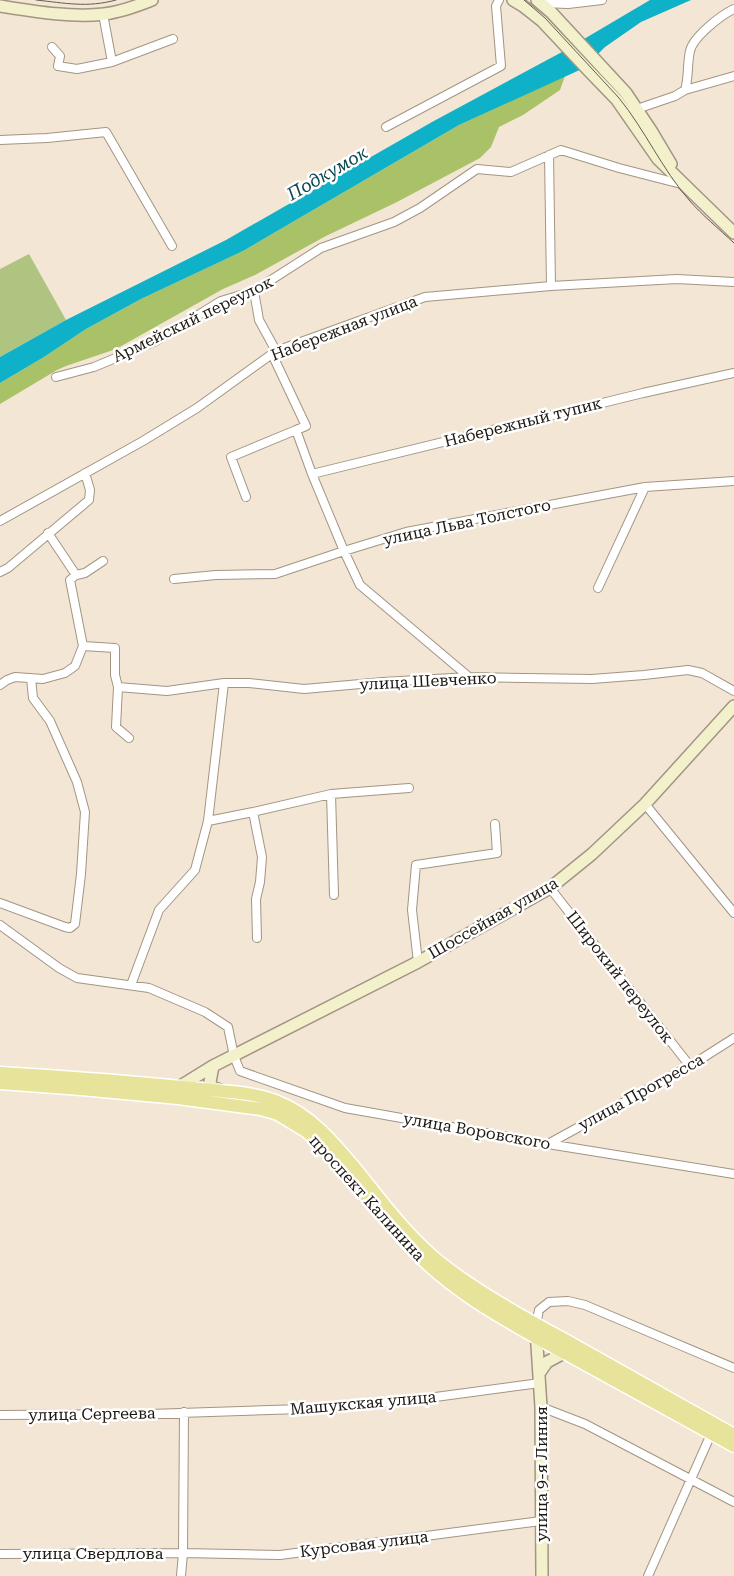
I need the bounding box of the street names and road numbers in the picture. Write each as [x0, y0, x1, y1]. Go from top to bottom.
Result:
street label: Армейский переулок [110, 272, 276, 366]
street label: Набережная улица [268, 291, 420, 365]
street label: Набережный тупик [442, 393, 604, 451]
street label: улица Льва Толстого [381, 495, 553, 549]
street label: улица Шевченко [359, 668, 497, 694]
street label: Шоссейная улица [425, 873, 561, 963]
street label: Широкий переулок [563, 907, 677, 1047]
street label: улица Прогресса [575, 1050, 707, 1134]
street label: улица Воровского [402, 1109, 552, 1153]
street label: проспект Калинина [305, 1131, 429, 1265]
street label: Машукская улица [289, 1387, 437, 1419]
street label: улица Сергеева [28, 1403, 156, 1425]
street label: улица 9-я Линия [532, 1406, 551, 1542]
street label: Курсовая улица [299, 1527, 430, 1561]
street label: улица Свердлова [23, 1544, 164, 1563]

